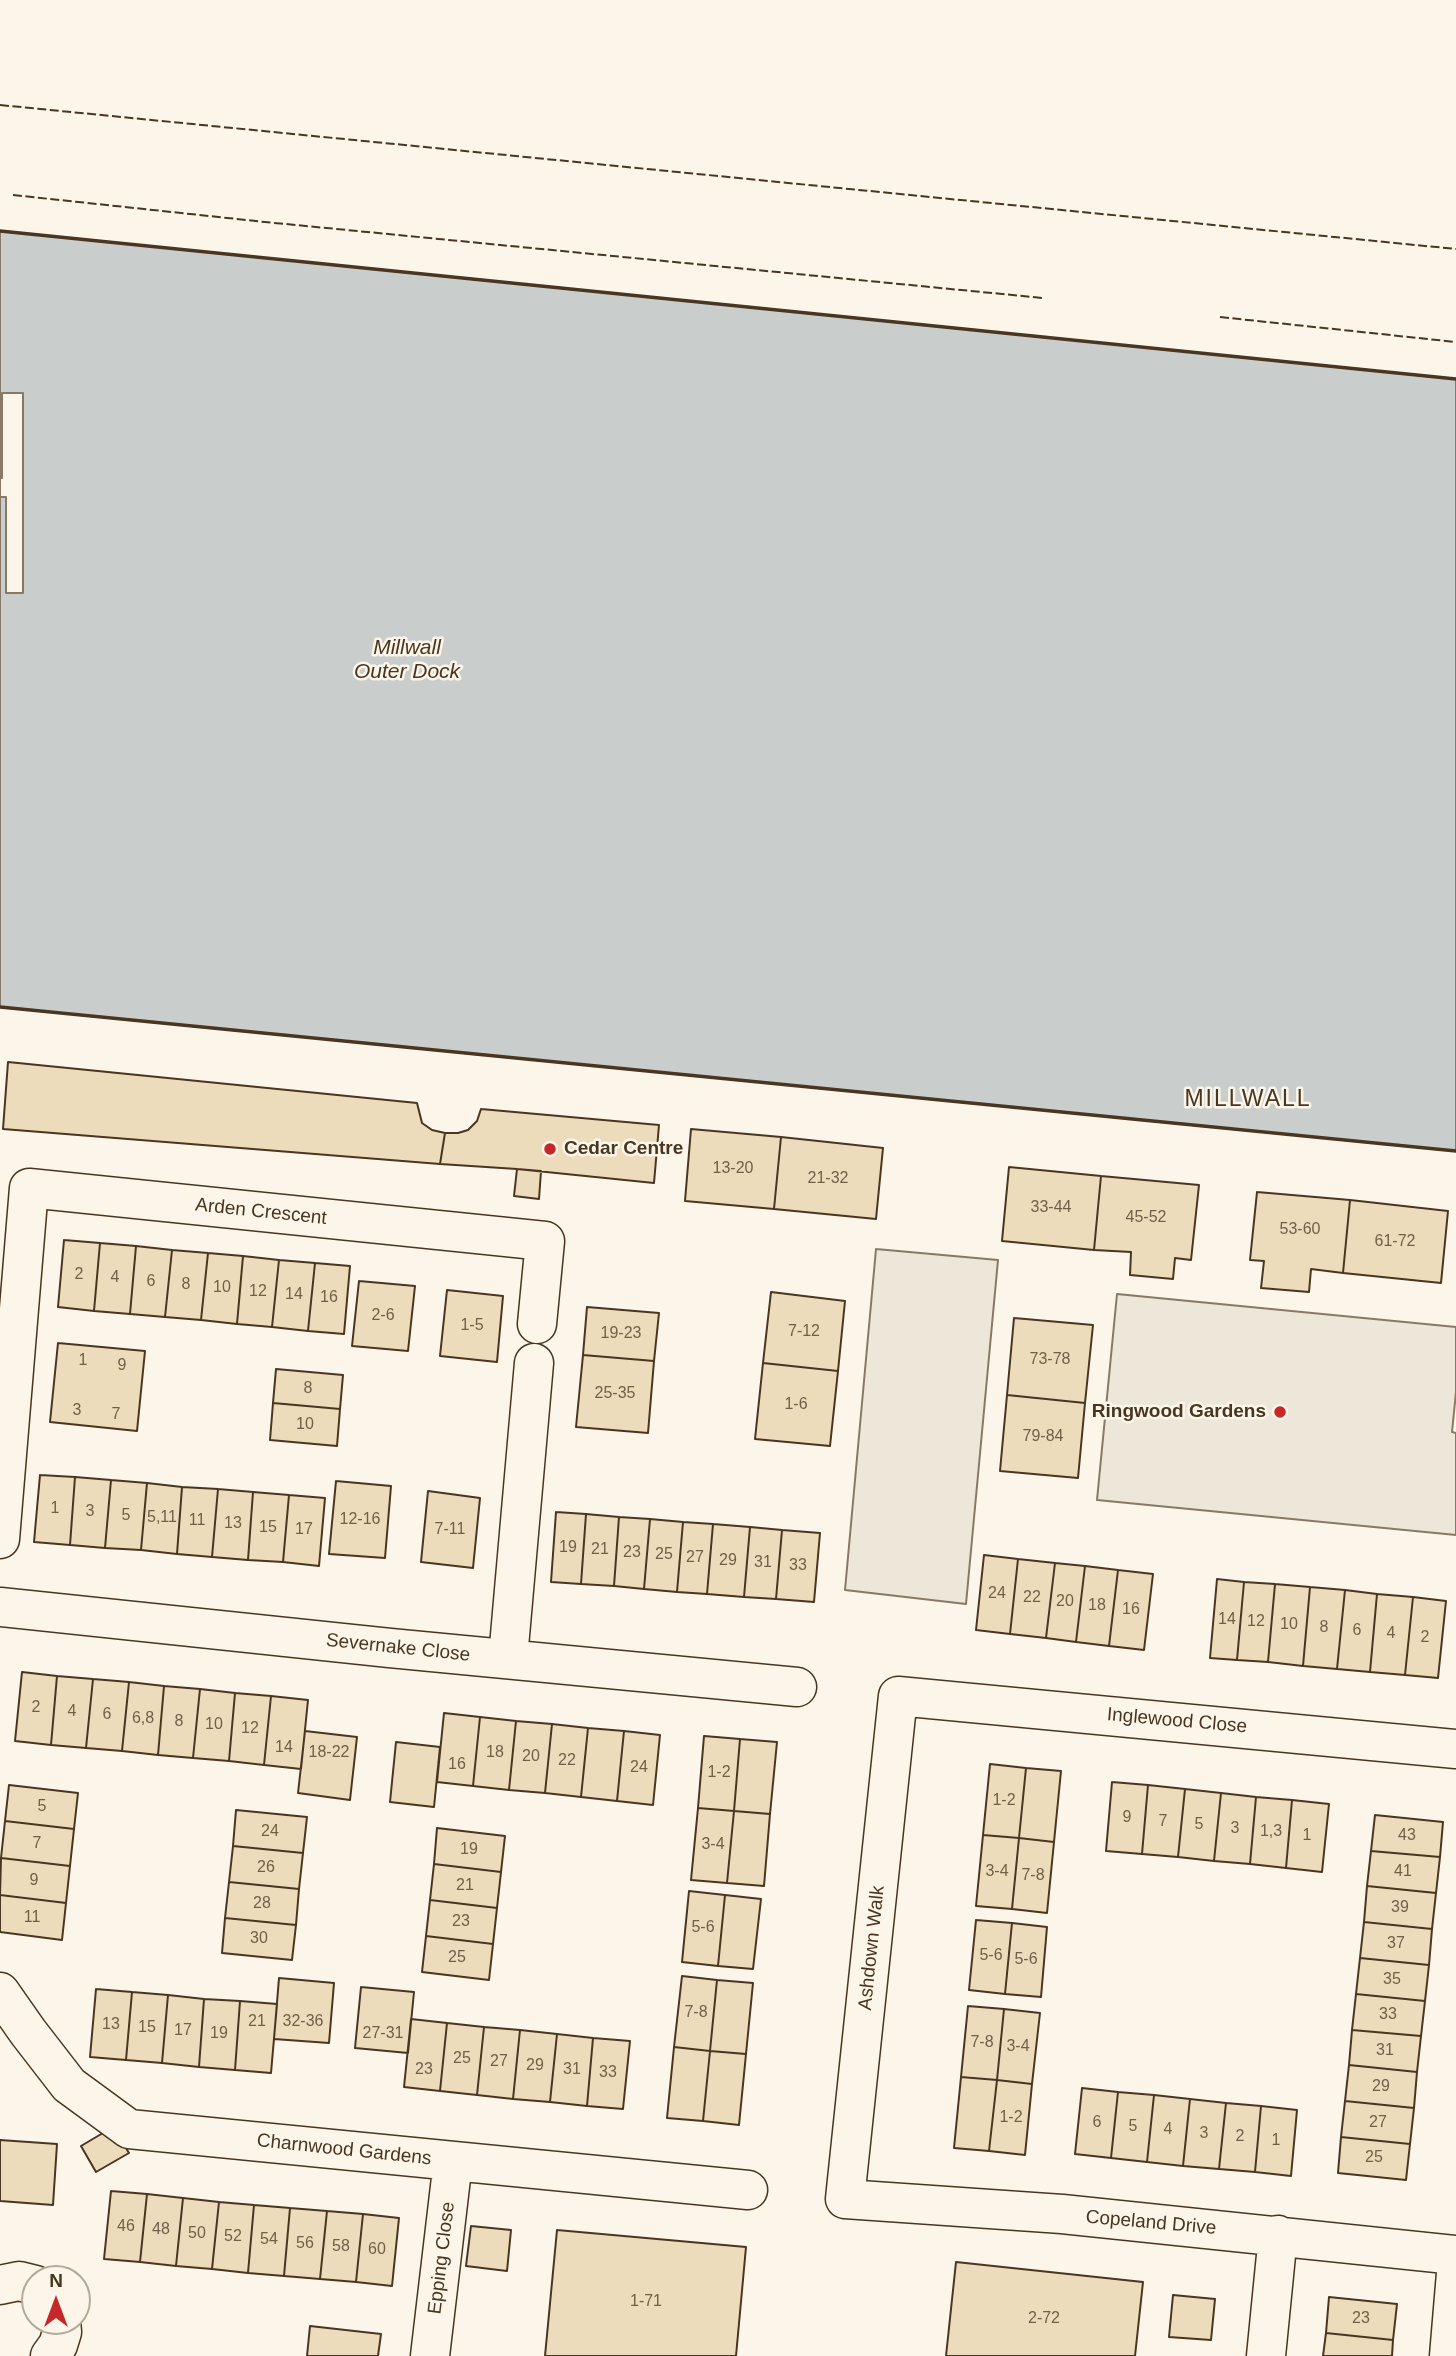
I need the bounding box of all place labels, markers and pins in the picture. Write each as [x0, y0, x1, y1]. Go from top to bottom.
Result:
place label: Cedar Centre [564, 1138, 683, 1160]
marker: Cedar Centre [542, 1141, 558, 1157]
place label: Ringwood Gardens [1092, 1401, 1266, 1423]
marker: Ringwood Gardens [1272, 1404, 1288, 1420]

